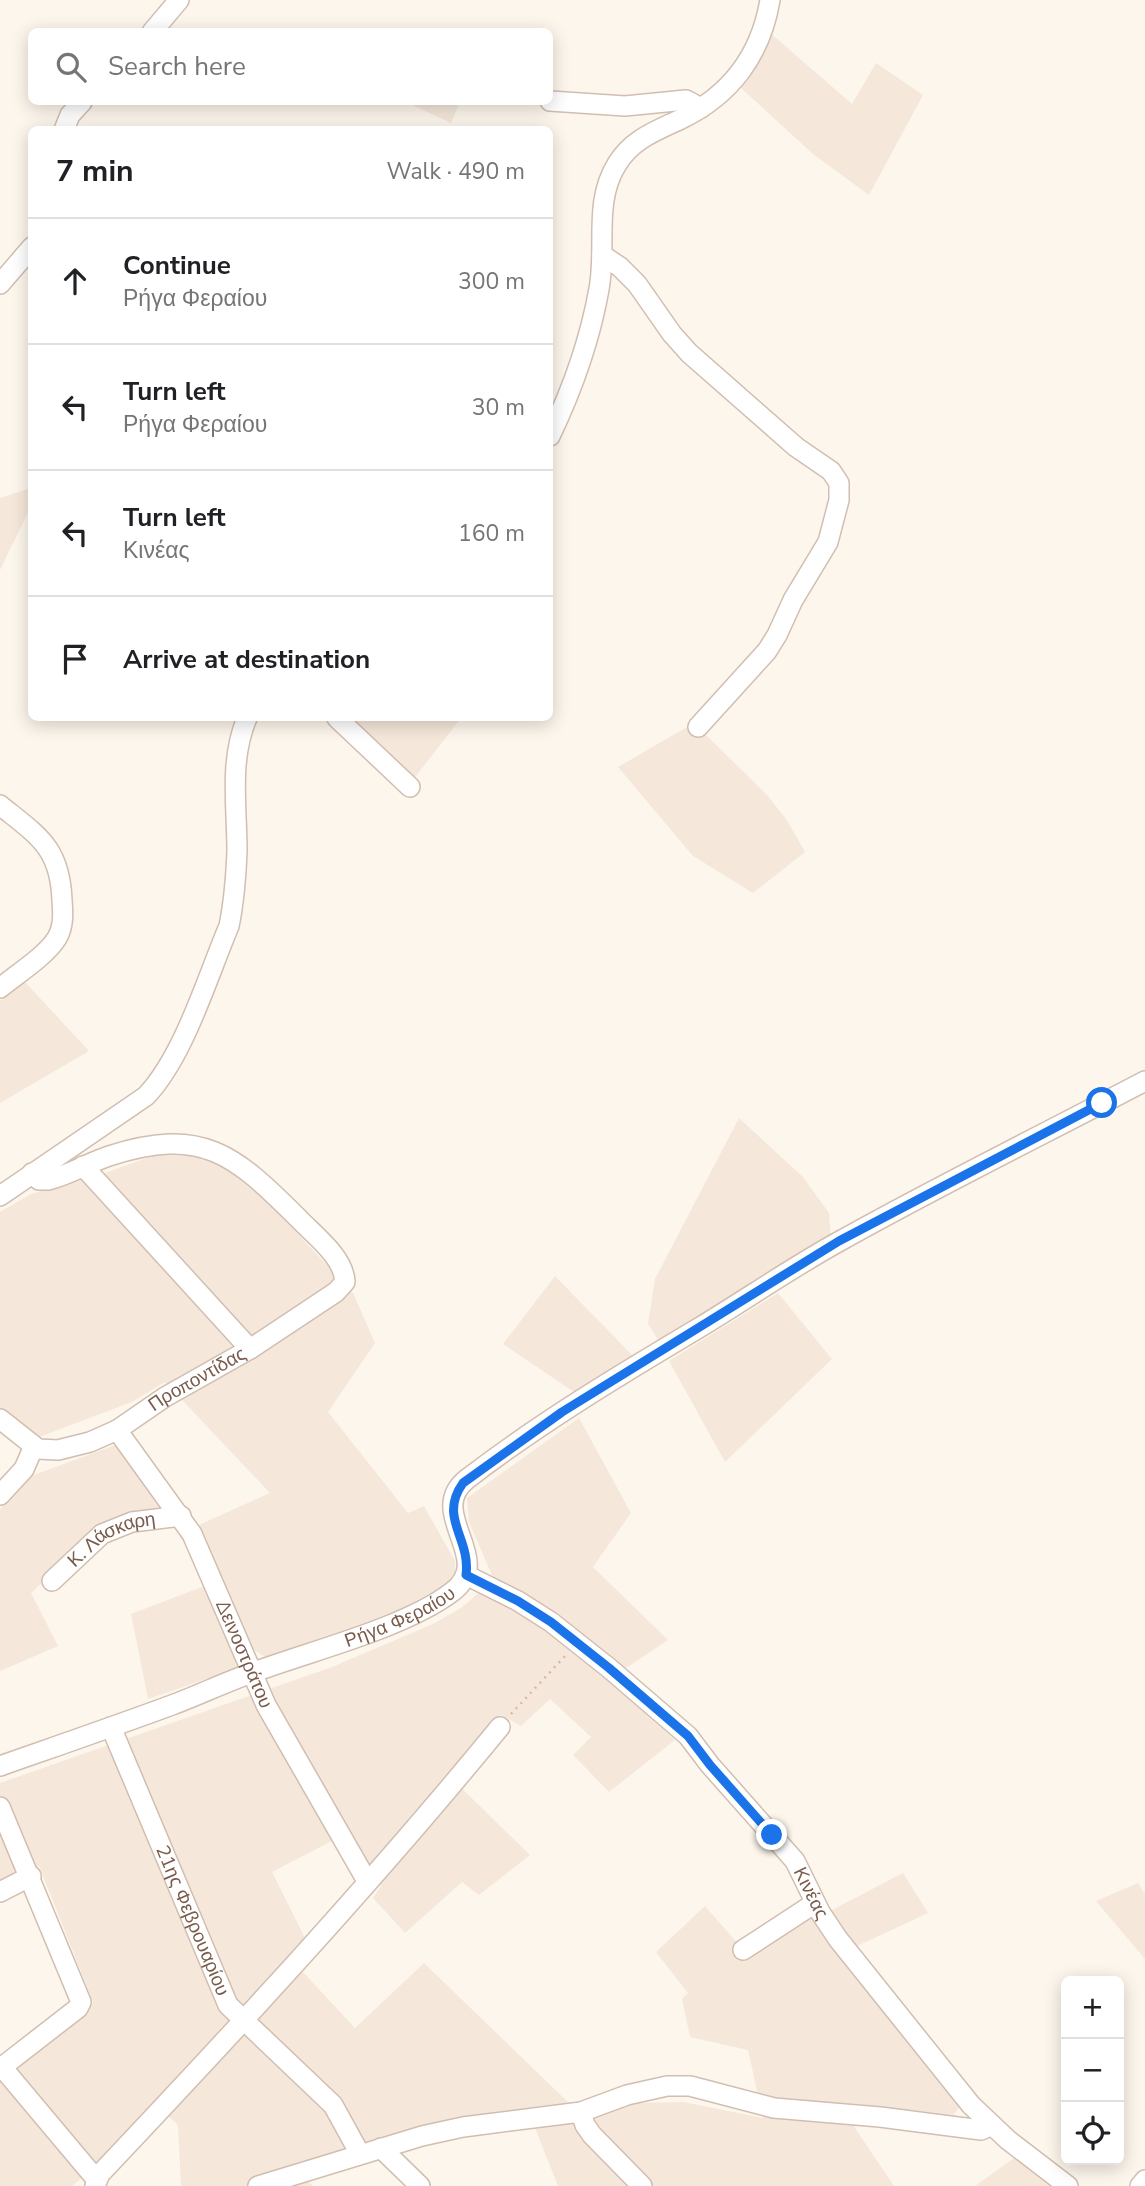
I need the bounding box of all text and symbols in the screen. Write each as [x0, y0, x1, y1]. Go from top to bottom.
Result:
search box [28, 28, 553, 105]
icon: search [52, 48, 90, 86]
text: Search here [108, 49, 246, 84]
text: 7 min [56, 151, 134, 192]
text: Walk · 490 m [386, 156, 525, 187]
text: Continue [123, 248, 231, 283]
icon: ahead [56, 262, 94, 300]
text: 300 m [458, 266, 525, 297]
text: Ρήγα Φεραίου [123, 283, 267, 314]
text: Turn left [123, 374, 226, 409]
icon: left [56, 388, 94, 426]
text: 30 m [472, 392, 525, 423]
text: Ρήγα Φεραίου [123, 409, 267, 440]
text: Turn left [123, 500, 226, 535]
icon: left [56, 514, 94, 552]
text: 160 m [458, 518, 525, 549]
text: Κινέας [123, 535, 190, 566]
icon: arrive [56, 640, 94, 678]
text: Arrive at destination [123, 642, 370, 677]
route start [1086, 1087, 1117, 1118]
street label: Προποντίδας [143, 1341, 251, 1418]
street label: Κ. Λάσκαρη [62, 1506, 157, 1573]
street label: Ρήγα Φεραίου [341, 1581, 461, 1654]
street label: Δεινοστράτου [209, 1596, 279, 1712]
route end [756, 1819, 787, 1850]
street label: 21ης Φεβρουαρίου [149, 1841, 236, 2000]
street label: Κινέας [787, 1863, 834, 1925]
map controls [1061, 1976, 1124, 2165]
button: + [1061, 1976, 1124, 2039]
button: − [1061, 2039, 1124, 2102]
button: locate [1061, 2102, 1124, 2165]

